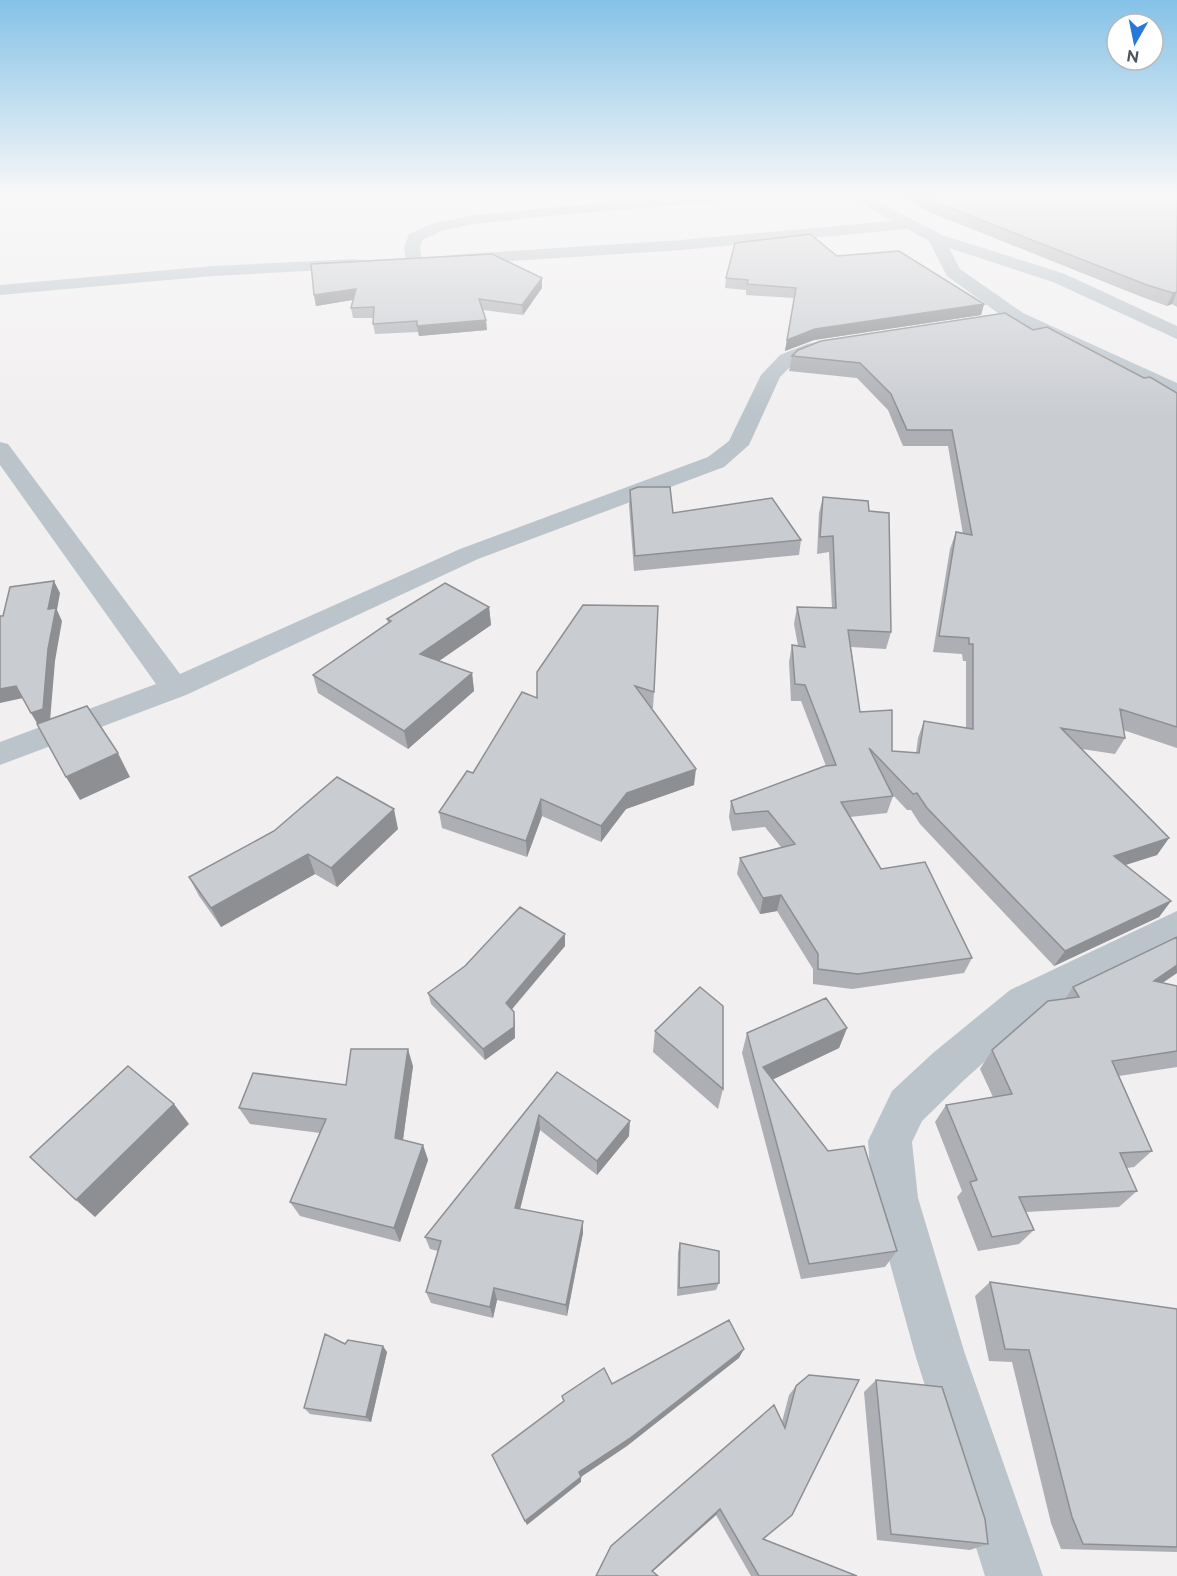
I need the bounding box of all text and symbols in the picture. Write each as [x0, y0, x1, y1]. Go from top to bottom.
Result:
north arrow [1105, 12, 1165, 72]
text: N [1125, 46, 1140, 67]

